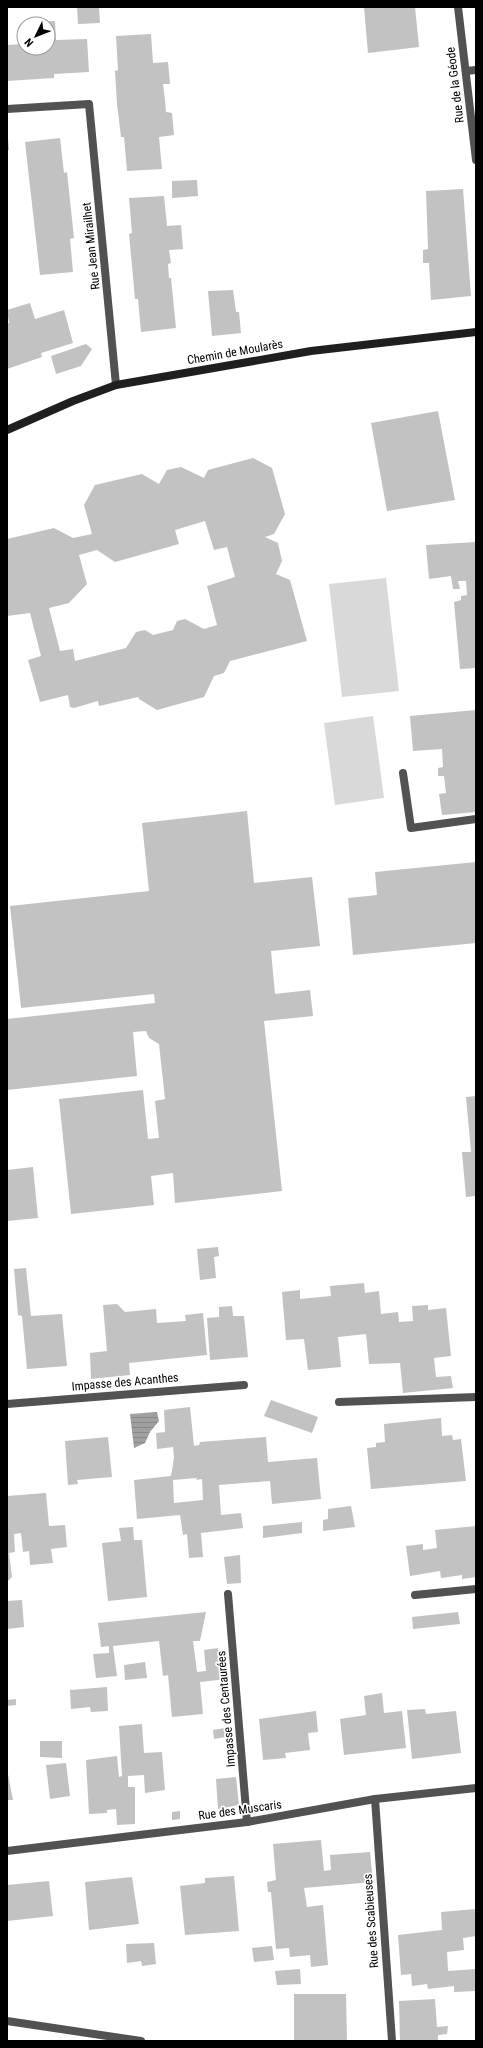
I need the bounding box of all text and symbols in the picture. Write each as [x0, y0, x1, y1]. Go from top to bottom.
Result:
north arrow [16, 16, 56, 56]
text: N [22, 35, 36, 49]
street label: Rue de la Géode [443, 46, 467, 124]
street label: Rue Jean Mirailhet [79, 201, 103, 290]
street label: Chemin de Moularès [186, 337, 284, 367]
street label: Impasse des Acanthes [71, 1370, 179, 1394]
street label: Impasse des Centaurées [214, 1650, 238, 1768]
street label: Rue des Muscaris [197, 1797, 283, 1823]
street label: Rue des Scabieuses [361, 1873, 381, 1969]

